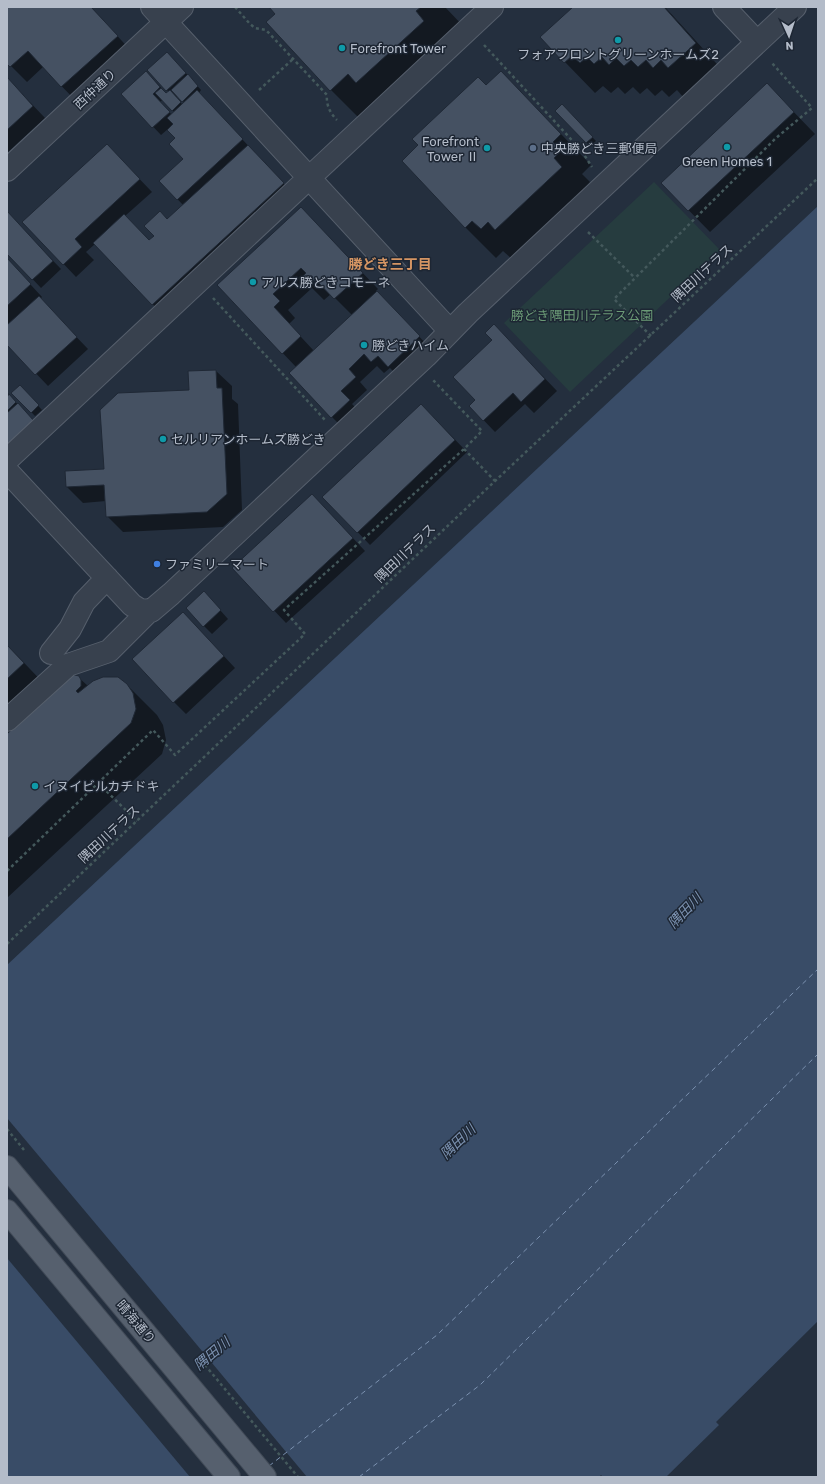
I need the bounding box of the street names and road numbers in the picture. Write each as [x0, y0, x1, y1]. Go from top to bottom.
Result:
street label: 西仲通り [71, 66, 119, 112]
street label: 隅田川テラス [668, 241, 736, 305]
street label: 隅田川テラス [372, 521, 438, 585]
street label: 隅田川テラス [75, 802, 143, 866]
street label: 晴海通り [114, 1297, 158, 1347]

